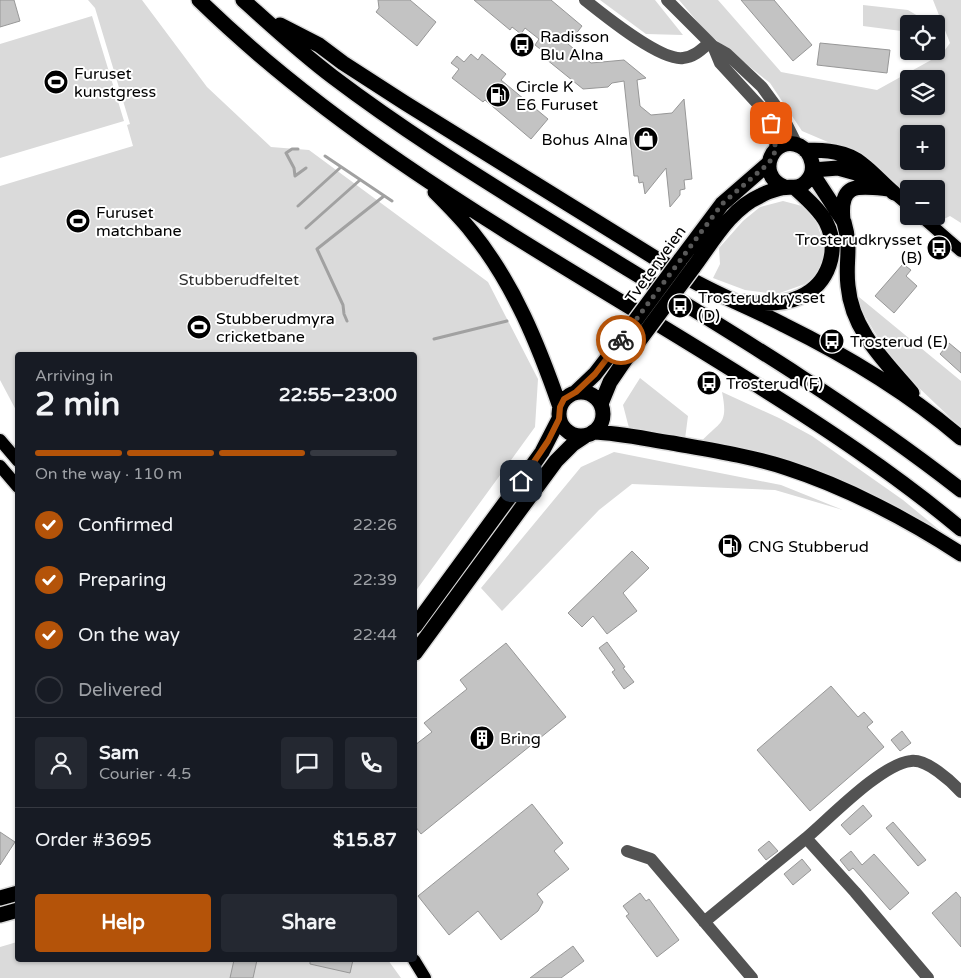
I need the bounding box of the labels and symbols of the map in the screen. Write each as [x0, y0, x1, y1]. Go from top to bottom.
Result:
place label: Radisson Blu Alna [540, 27, 609, 65]
bus stop icon: Radisson Blu Alna [509, 32, 535, 58]
place label: Furuset kunstgress [74, 64, 156, 102]
sports icon: Furuset kunstgress [43, 69, 69, 95]
place label: Circle K E6 Furuset [516, 77, 598, 115]
fuel station icon: Circle K E6 Furuset [485, 82, 511, 108]
pin [750, 102, 792, 144]
shop icon: Bohus Alna [633, 126, 659, 152]
place label: Bohus Alna [541, 130, 628, 150]
place label: Furuset matchbane [96, 203, 182, 241]
sports icon: Furuset matchbane [65, 208, 91, 234]
street label: Tvetenveien [621, 222, 691, 307]
place label: Trosterudkrysset (B) [795, 230, 922, 268]
bus stop icon: Trosterudkrysset (B) [926, 235, 952, 261]
park label: Stubberudfeltet [179, 270, 299, 290]
place label: Trosterudkrysset (D) [698, 288, 825, 326]
bus stop icon: Trosterudkrysset (D) [667, 293, 693, 319]
place label: Stubberudmyra cricketbane [216, 309, 335, 347]
sports icon: Stubberudmyra cricketbane [186, 314, 212, 340]
courier [596, 315, 646, 365]
bus stop icon: Trosterud (E) [819, 328, 845, 354]
place label: Trosterud (E) [850, 332, 948, 352]
bus stop icon: Trosterud (F) [696, 370, 722, 396]
place label: Trosterud (F) [726, 374, 823, 394]
pin [500, 460, 542, 502]
fuel station icon: CNG Stubberud [717, 533, 743, 559]
place label: CNG Stubberud [748, 537, 869, 557]
building icon: Bring [469, 725, 495, 751]
place label: Bring [500, 729, 541, 749]

